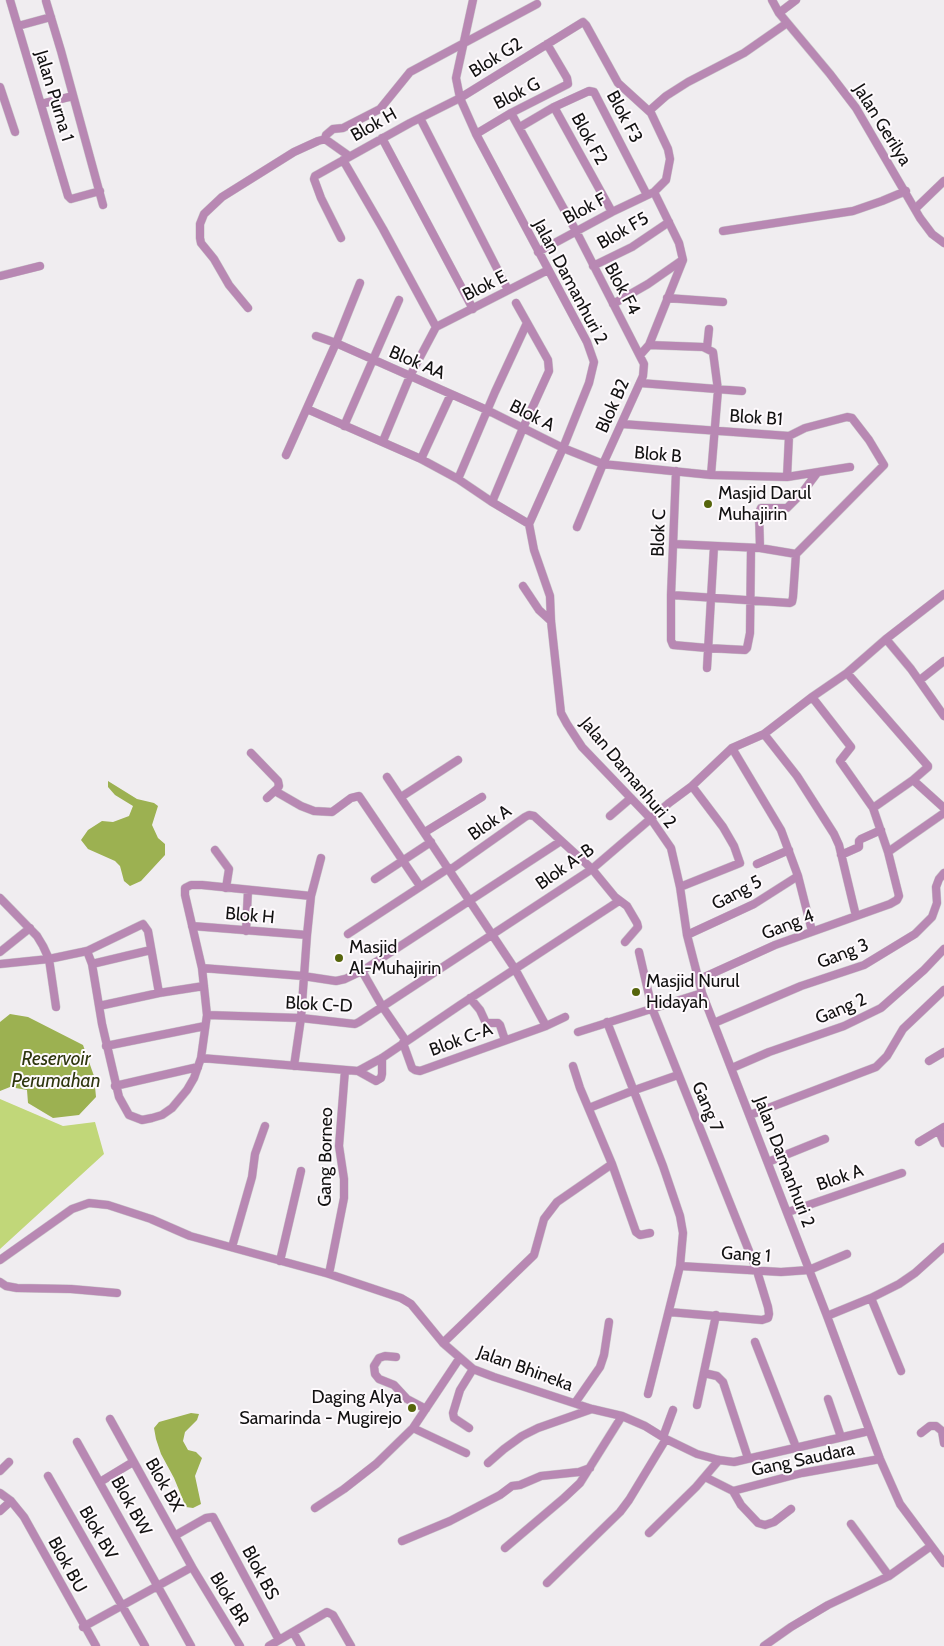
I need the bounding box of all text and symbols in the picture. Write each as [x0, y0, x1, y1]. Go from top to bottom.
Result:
street label: Blok G2 [466, 33, 526, 83]
street label: Jalan Purna 1 [30, 48, 78, 144]
street label: Blok G [490, 73, 544, 115]
street label: Jalan Gerilya [848, 80, 916, 170]
street label: Blok F3 [601, 87, 647, 147]
street label: Blok H [347, 104, 401, 146]
street label: Blok F2 [566, 109, 612, 169]
street label: Blok F [560, 189, 610, 229]
street label: Blok F5 [593, 208, 653, 254]
street label: Jalan Damanhuri 2 [528, 216, 612, 348]
street label: Blok F4 [599, 259, 645, 319]
street label: Blok E [459, 266, 511, 306]
street label: Blok AA [386, 342, 448, 384]
street label: Blok B2 [592, 376, 634, 436]
street label: Blok A [506, 396, 558, 436]
street label: Blok B1 [729, 405, 783, 431]
street label: Blok B [633, 442, 683, 468]
place label: Masjid Darul Muhajirin [718, 483, 811, 526]
marker: Masjid Darul Muhajirin [702, 498, 714, 510]
street label: Blok C [647, 509, 671, 557]
street label: Jalan Damanhuri 2 [575, 713, 681, 833]
street label: Blok A [464, 800, 516, 846]
street label: Blok A-B [532, 839, 598, 895]
street label: Gang 5 [708, 871, 766, 915]
street label: Blok H [224, 903, 276, 929]
street label: Gang 4 [759, 905, 817, 945]
street label: Gang 3 [814, 934, 872, 974]
place label: Masjid Al-Muhajirin [349, 937, 441, 980]
marker: Masjid Al-Muhajirin [333, 952, 345, 964]
place label: Masjid Nurul Hidayah [646, 971, 740, 1014]
marker: Masjid Nurul Hidayah [630, 986, 642, 998]
street label: Gang 2 [812, 989, 870, 1029]
street label: Blok C-D [285, 992, 353, 1018]
street label: Blok C-A [427, 1019, 495, 1061]
water label: Reservoir Perumahan [11, 1048, 101, 1092]
street label: Gang 7 [687, 1078, 727, 1136]
street label: Jalan Damanhuri 2 [749, 1094, 819, 1230]
street label: Gang Borneo [314, 1107, 338, 1207]
street label: Blok A [814, 1160, 866, 1196]
street label: Gang 1 [720, 1242, 772, 1268]
street label: Jalan Bhineka [474, 1342, 576, 1396]
place label: Daging Alya Samarinda - Mugirejo [239, 1387, 402, 1430]
marker: Daging Alya Samarinda - Mugirejo [406, 1402, 418, 1414]
street label: Gang Saudara [749, 1438, 857, 1482]
street label: Blok BX [140, 1455, 188, 1515]
street label: Blok BW [106, 1473, 156, 1539]
street label: Blok BV [74, 1502, 122, 1564]
street label: Blok BU [43, 1533, 91, 1597]
street label: Blok BS [237, 1542, 283, 1604]
street label: Blok BR [205, 1568, 253, 1630]

